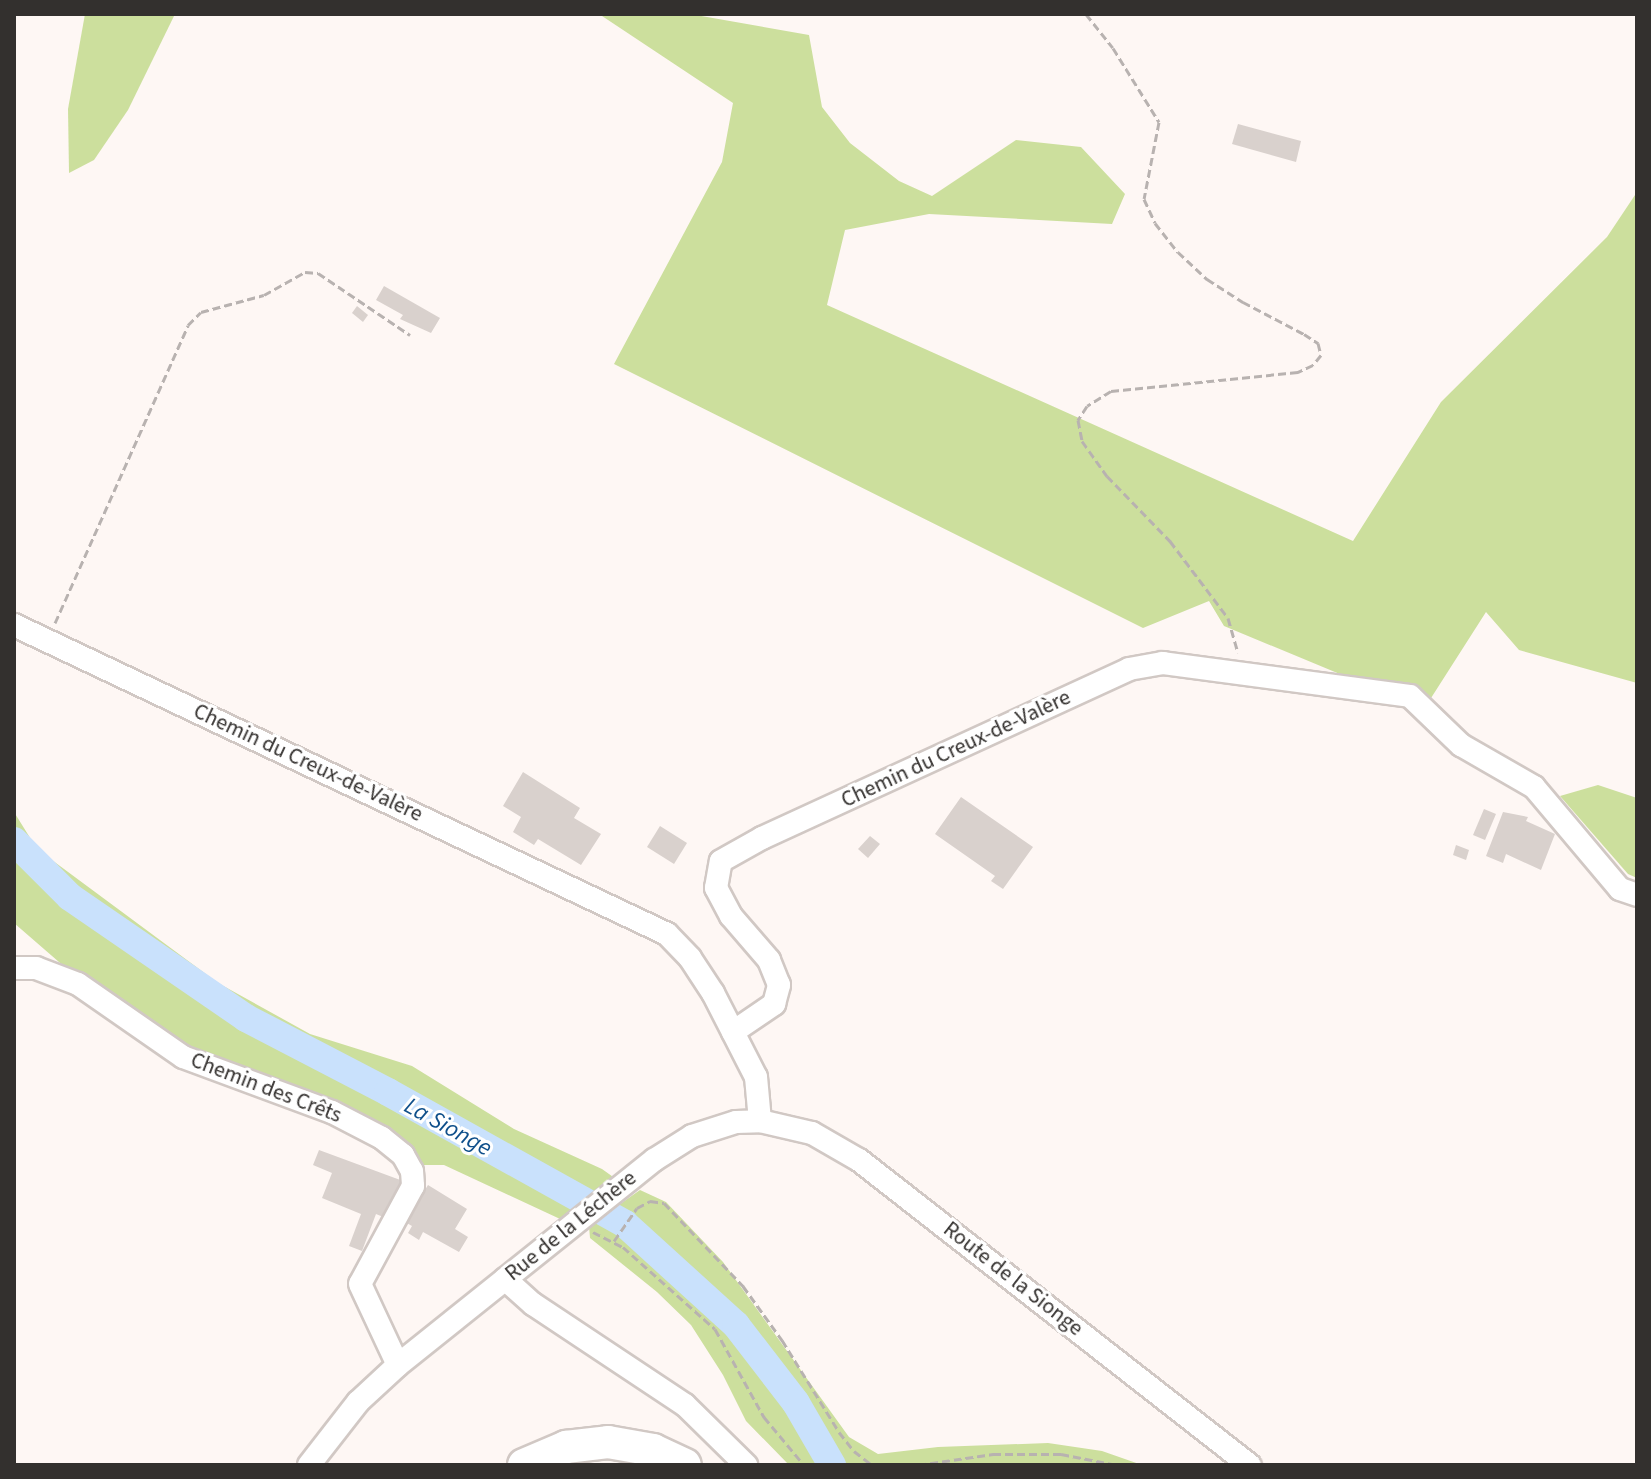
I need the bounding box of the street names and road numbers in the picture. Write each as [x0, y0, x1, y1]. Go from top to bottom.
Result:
street label: Chemin du Creux-de-Valère [837, 684, 1075, 814]
street label: Chemin du Creux-de-Valère [189, 698, 427, 828]
street label: Chemin des Crêts [187, 1047, 345, 1129]
street label: Rue de la Léchère [500, 1165, 642, 1287]
street label: Route de la Sionge [938, 1216, 1088, 1342]

